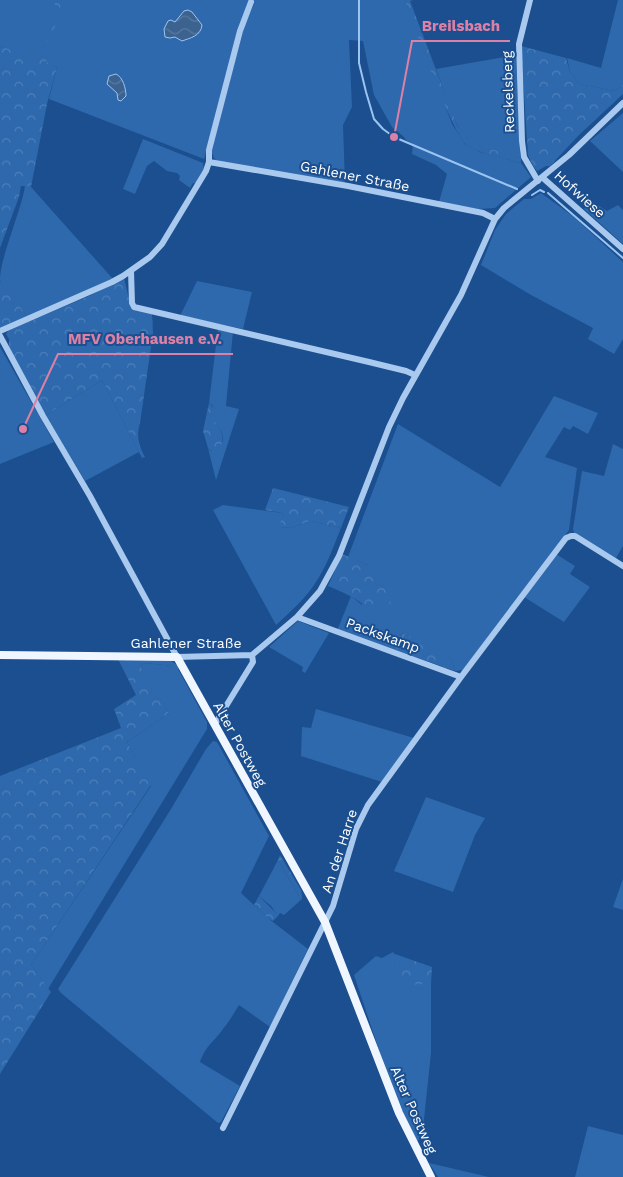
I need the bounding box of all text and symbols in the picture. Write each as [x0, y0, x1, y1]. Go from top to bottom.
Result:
callout: Breilsbach [412, 11, 510, 41]
text: Breilsbach [422, 17, 500, 35]
street label: Reckelsberg [499, 50, 517, 133]
street label: Gahlener Straße [299, 158, 411, 194]
street label: Hofwiese [551, 167, 609, 221]
callout: MFV Oberhausen e.V. [58, 324, 233, 354]
text: MFV Oberhausen e.V. [68, 330, 222, 348]
street label: Packskamp [344, 614, 422, 656]
street label: Gahlener Straße [131, 635, 242, 651]
street label: Alter Postweg [210, 699, 270, 790]
street label: An der Harre [318, 807, 360, 895]
street label: Alter Postweg [387, 1064, 441, 1157]

